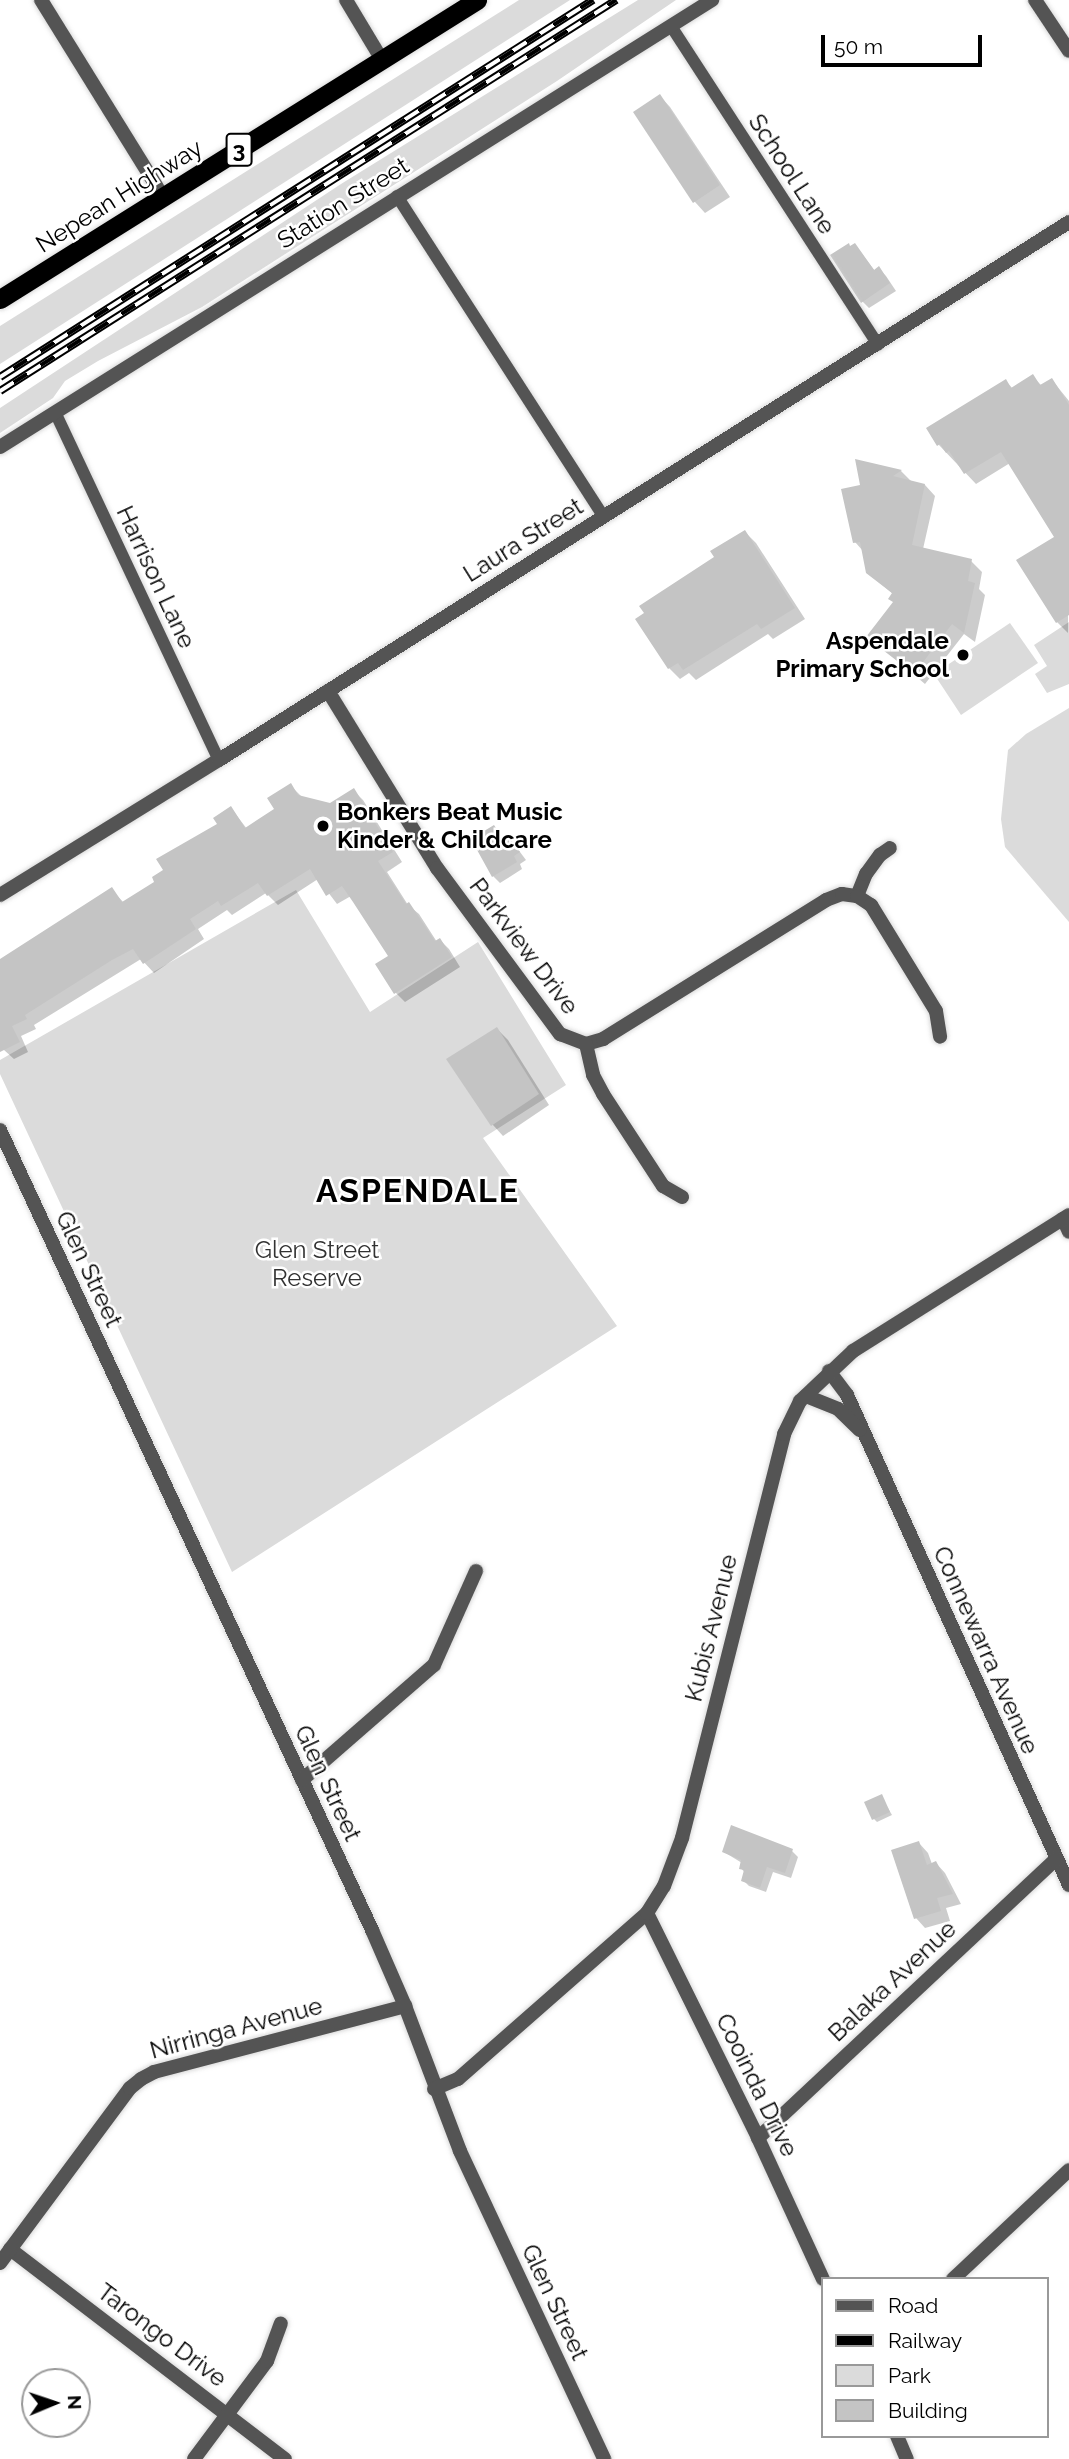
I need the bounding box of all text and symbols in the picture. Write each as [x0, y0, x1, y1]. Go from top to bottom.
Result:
scale bar [824, 21, 985, 65]
text: 50 m [834, 34, 883, 59]
street label: School Lane [742, 108, 842, 240]
road number: 3 [225, 130, 253, 169]
street label: Nepean Highway [30, 133, 208, 259]
street label: Station Street [272, 151, 414, 255]
street label: Laura Street [458, 492, 588, 588]
street label: Harrison Lane [110, 501, 202, 653]
place label: Aspendale Primary School [775, 627, 949, 683]
marker: Aspendale Primary School [955, 647, 971, 663]
place label: Bonkers Beat Music Kinder & Childcare [337, 798, 563, 854]
marker: Bonkers Beat Music Kinder & Childcare [315, 818, 331, 834]
street label: Parkview Drive [463, 872, 585, 1020]
district label: ASPENDALE [317, 1172, 519, 1210]
street label: Glen Street [50, 1207, 128, 1331]
park label: Glen Street Reserve [255, 1236, 379, 1292]
street label: Connewarra Avenue [927, 1541, 1045, 1759]
street label: Kubis Avenue [679, 1551, 743, 1705]
street label: Glen Street [289, 1721, 367, 1845]
street label: Balaka Avenue [822, 1914, 962, 2048]
street label: Nirringa Avenue [146, 1991, 326, 2065]
street label: Cooinda Drive [710, 2009, 804, 2161]
street label: Glen Street [516, 2240, 594, 2364]
street label: Tarongo Drive [92, 2277, 232, 2393]
legend [820, 2277, 1048, 2438]
text: Road [888, 2293, 938, 2318]
text: Railway [888, 2328, 962, 2353]
text: Park [888, 2363, 931, 2388]
north arrow [21, 2368, 91, 2438]
text: N [64, 2395, 86, 2410]
text: Building [888, 2398, 968, 2423]

